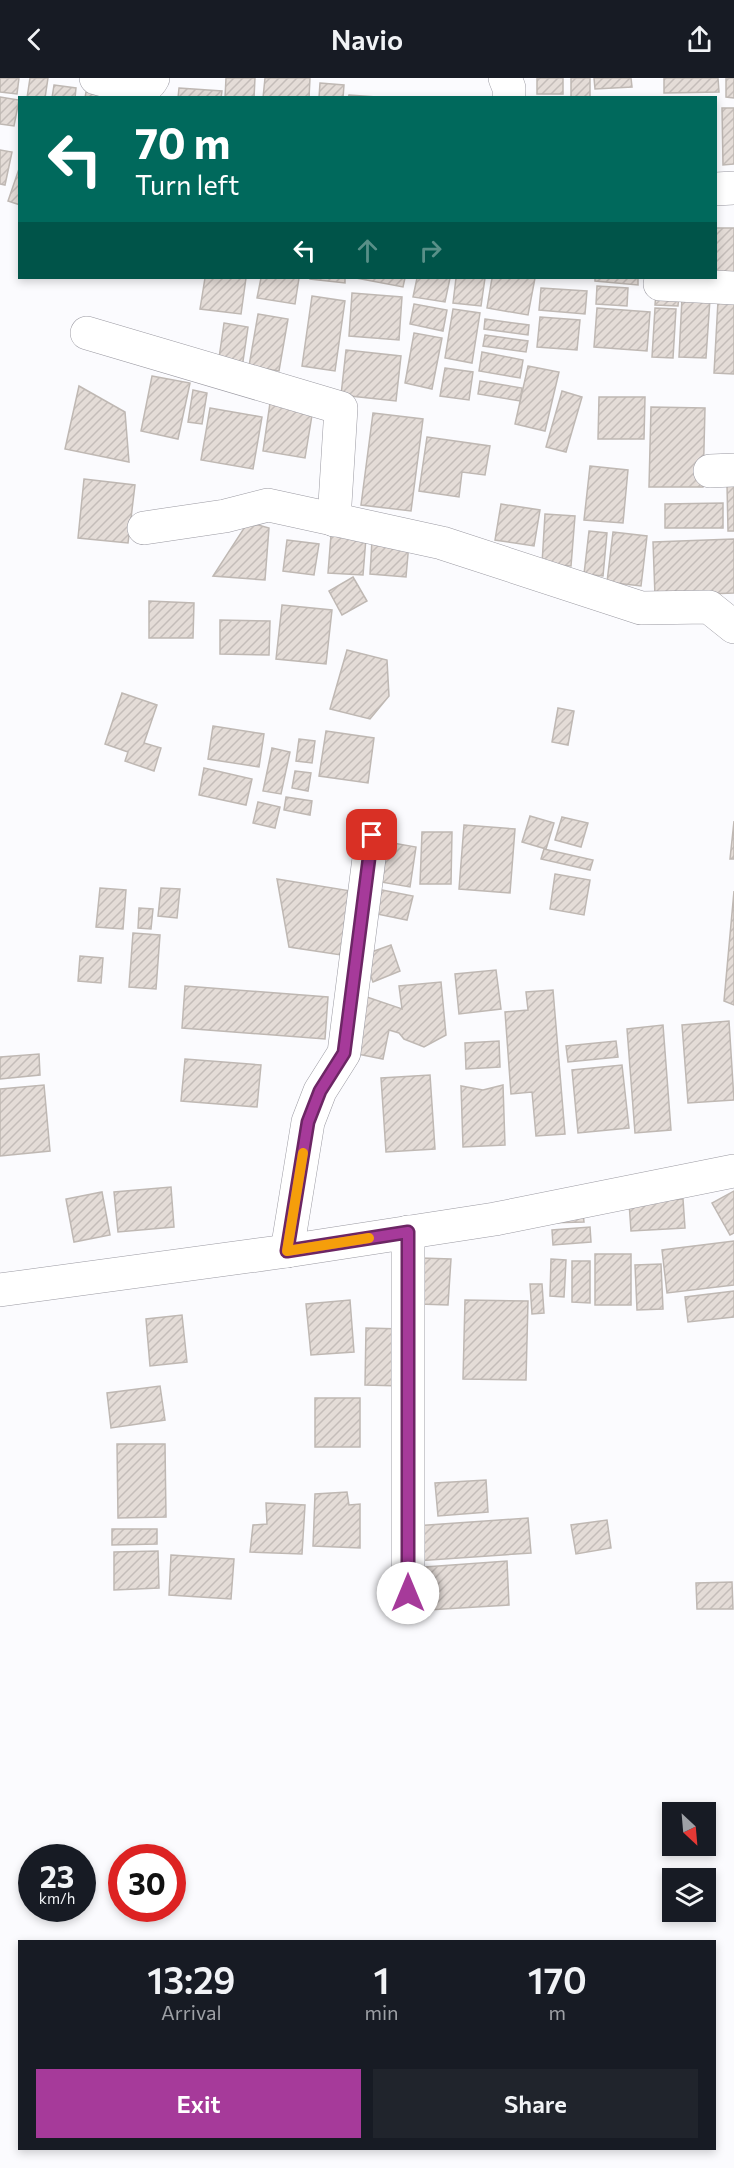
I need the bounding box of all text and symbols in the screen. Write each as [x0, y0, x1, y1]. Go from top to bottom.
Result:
icon: back [18, 23, 51, 56]
text: Navio [331, 23, 403, 56]
icon: share [683, 23, 716, 56]
text: 70 m [135, 116, 230, 168]
icon: left [36, 120, 114, 198]
text: Turn left [135, 168, 239, 201]
icon: left [288, 234, 321, 267]
icon: ahead [351, 234, 384, 267]
icon: right [414, 234, 447, 267]
pin [346, 809, 397, 860]
icon: arrive [355, 818, 388, 851]
position arrow [376, 1561, 440, 1625]
north arrow [662, 1802, 716, 1856]
map controls [662, 1802, 716, 1922]
speed limit sign: 30 [108, 1844, 186, 1922]
text: 23 [40, 1857, 74, 1894]
button: layers [662, 1868, 716, 1922]
text: km/h [39, 1889, 75, 1907]
text: 13:29 [147, 1957, 235, 2001]
text: 1 [374, 1957, 390, 2001]
text: 170 [528, 1957, 587, 2001]
text: Arrival [161, 2000, 222, 2024]
text: min [365, 2000, 399, 2024]
text: m [549, 2000, 566, 2024]
button: Exit [36, 2069, 361, 2138]
button: Share [373, 2069, 698, 2138]

